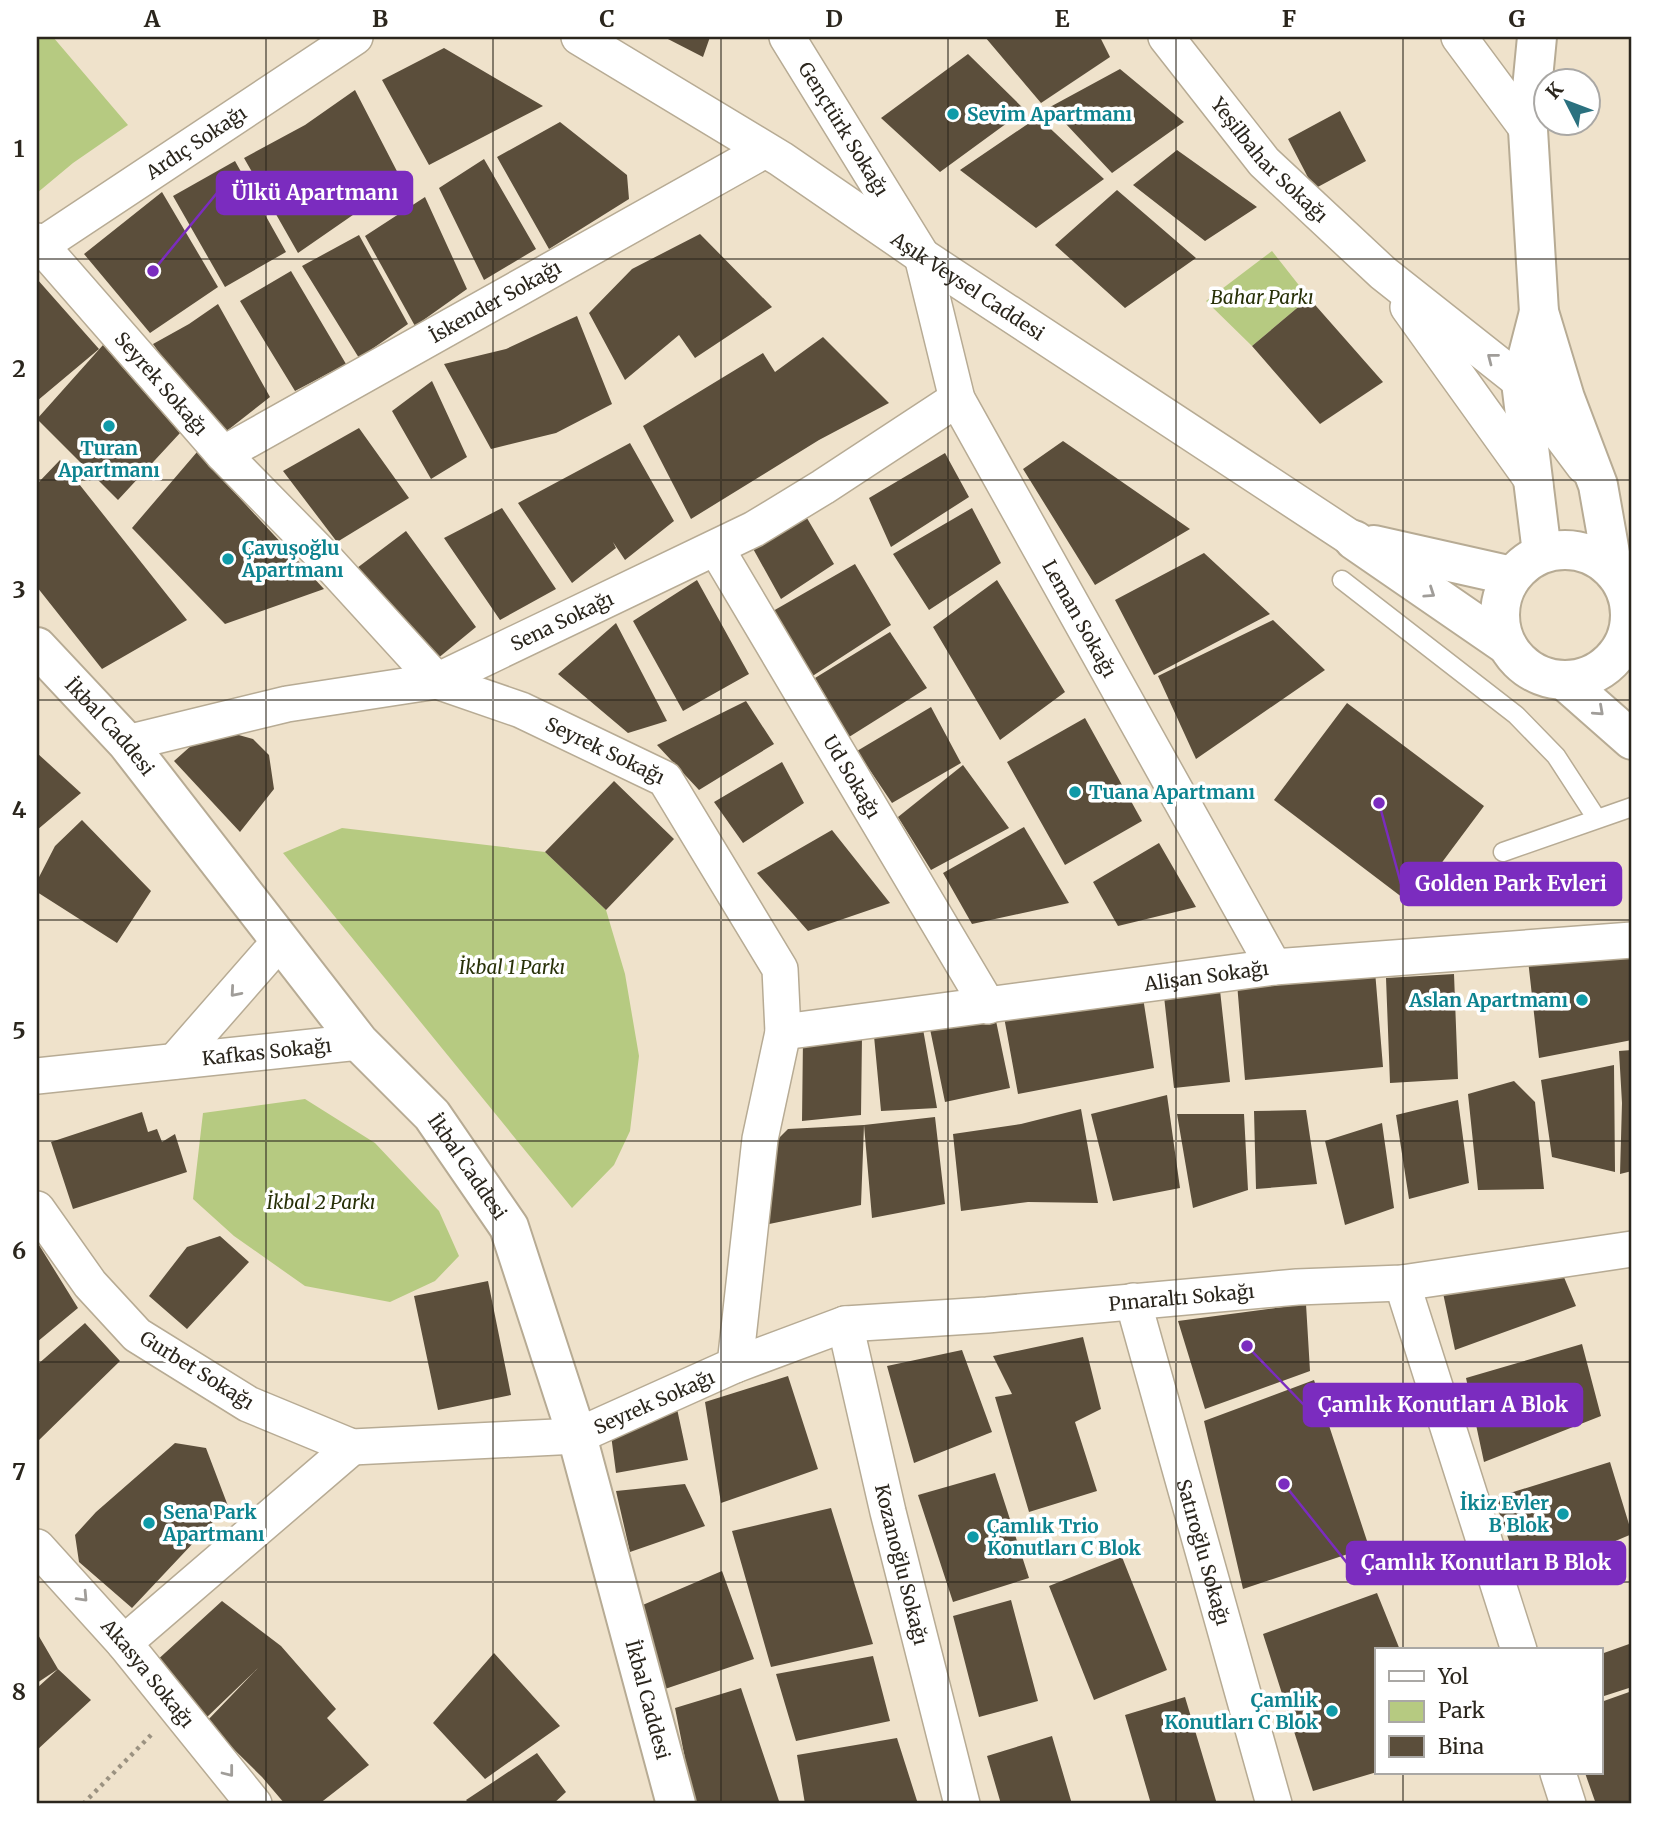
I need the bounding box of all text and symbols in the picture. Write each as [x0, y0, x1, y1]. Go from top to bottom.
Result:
text: A [143, 4, 161, 33]
text: B [372, 4, 388, 33]
text: C [599, 4, 615, 33]
text: D [825, 4, 843, 33]
text: E [1054, 4, 1070, 33]
text: F [1282, 4, 1296, 33]
text: G [1509, 4, 1526, 33]
street label: Gençtürk Sokağı [793, 58, 894, 200]
north arrow [1532, 66, 1602, 136]
text: K [1541, 77, 1569, 104]
street label: Yeşilbahar Sokağı [1205, 92, 1333, 227]
street label: Ardıç Sokağı [141, 100, 251, 185]
place label: Sevim Apartmanı [967, 102, 1132, 126]
marker: Sevim Apartmanı [945, 106, 961, 122]
text: 1 [14, 134, 25, 163]
callout: Ülkü Apartmanı [217, 172, 412, 214]
text: Ülkü Apartmanı [232, 179, 398, 206]
street label: Aşık Veysel Caddesi [886, 226, 1049, 345]
street label: İskender Sokağı [425, 255, 565, 348]
park label: Bahar Parkı [1210, 285, 1314, 309]
street label: Seyrek Sokağı [110, 327, 213, 440]
text: 2 [12, 354, 26, 383]
one-way arrow [1487, 354, 1499, 367]
marker: Turan Apartmanı [101, 418, 117, 434]
place label: Turan Apartmanı [57, 436, 160, 482]
place label: Çavuşoğlu Apartmanı [241, 536, 344, 582]
marker: Çavuşoğlu Apartmanı [220, 551, 236, 567]
street label: Leman Sokağı [1037, 556, 1122, 682]
text: 3 [12, 575, 26, 604]
one-way arrow [1422, 585, 1435, 597]
street label: Sena Sokağı [507, 586, 617, 656]
street label: İkbal Caddesi [60, 673, 160, 780]
one-way arrow [1590, 702, 1603, 715]
street label: Seyrek Sokağı [542, 712, 669, 789]
street label: Ud Sokağı [818, 731, 886, 823]
place label: Tuana Apartmanı [1089, 780, 1255, 804]
marker: Tuana Apartmanı [1067, 784, 1083, 800]
text: 4 [12, 795, 27, 824]
callout: Golden Park Evleri [1401, 863, 1621, 905]
text: Golden Park Evleri [1415, 870, 1607, 897]
park label: İkbal 1 Parkı [459, 955, 565, 979]
street label: Alişan Sokağı [1142, 956, 1270, 996]
one-way arrow [231, 984, 243, 997]
place label: Aslan Apartmanı [1408, 988, 1569, 1012]
marker: Aslan Apartmanı [1574, 992, 1590, 1008]
text: 5 [12, 1016, 26, 1045]
street label: Kafkas Sokağı [201, 1033, 333, 1071]
street label: İkbal Caddesi [423, 1109, 512, 1224]
park label: İkbal 2 Parkı [267, 1190, 375, 1214]
text: 6 [12, 1236, 26, 1265]
street label: Pınaraltı Sokağı [1108, 1279, 1255, 1316]
street label: Gurbet Sokağı [136, 1325, 258, 1415]
street label: Seyrek Sokağı [590, 1365, 718, 1439]
callout: Çamlık Konutları A Blok [1304, 1384, 1582, 1426]
text: Çamlık Konutları A Blok [1318, 1391, 1568, 1418]
text: 7 [12, 1457, 26, 1486]
street label: Satıroğlu Sokağı [1172, 1476, 1235, 1628]
street label: Kozanoğlu Sokağı [870, 1482, 933, 1647]
place label: İkiz Evler B Blok [1460, 1491, 1550, 1537]
place label: Sena Park Apartmanı [162, 1500, 265, 1546]
marker: İkiz Evler B Blok [1555, 1506, 1571, 1522]
place label: Çamlık Trio Konutları C Blok [987, 1514, 1142, 1560]
marker: Sena Park Apartmanı [141, 1515, 157, 1531]
marker: Çamlık Trio Konutları C Blok [965, 1529, 981, 1545]
callout: Çamlık Konutları B Blok [1347, 1542, 1625, 1584]
text: Çamlık Konutları B Blok [1361, 1549, 1611, 1576]
one-way arrow [75, 1589, 87, 1602]
street label: Akasya Sokağı [96, 1613, 199, 1732]
street label: İkbal Caddesi [620, 1637, 675, 1762]
legend [1375, 1648, 1602, 1774]
text: Yol [1437, 1663, 1469, 1690]
text: 8 [12, 1677, 26, 1706]
place label: Çamlık Konutları C Blok [1164, 1688, 1319, 1734]
text: Park [1438, 1697, 1485, 1724]
marker: Çamlık Konutları C Blok [1324, 1703, 1340, 1719]
text: Bina [1438, 1733, 1484, 1760]
one-way arrow [220, 1764, 233, 1776]

